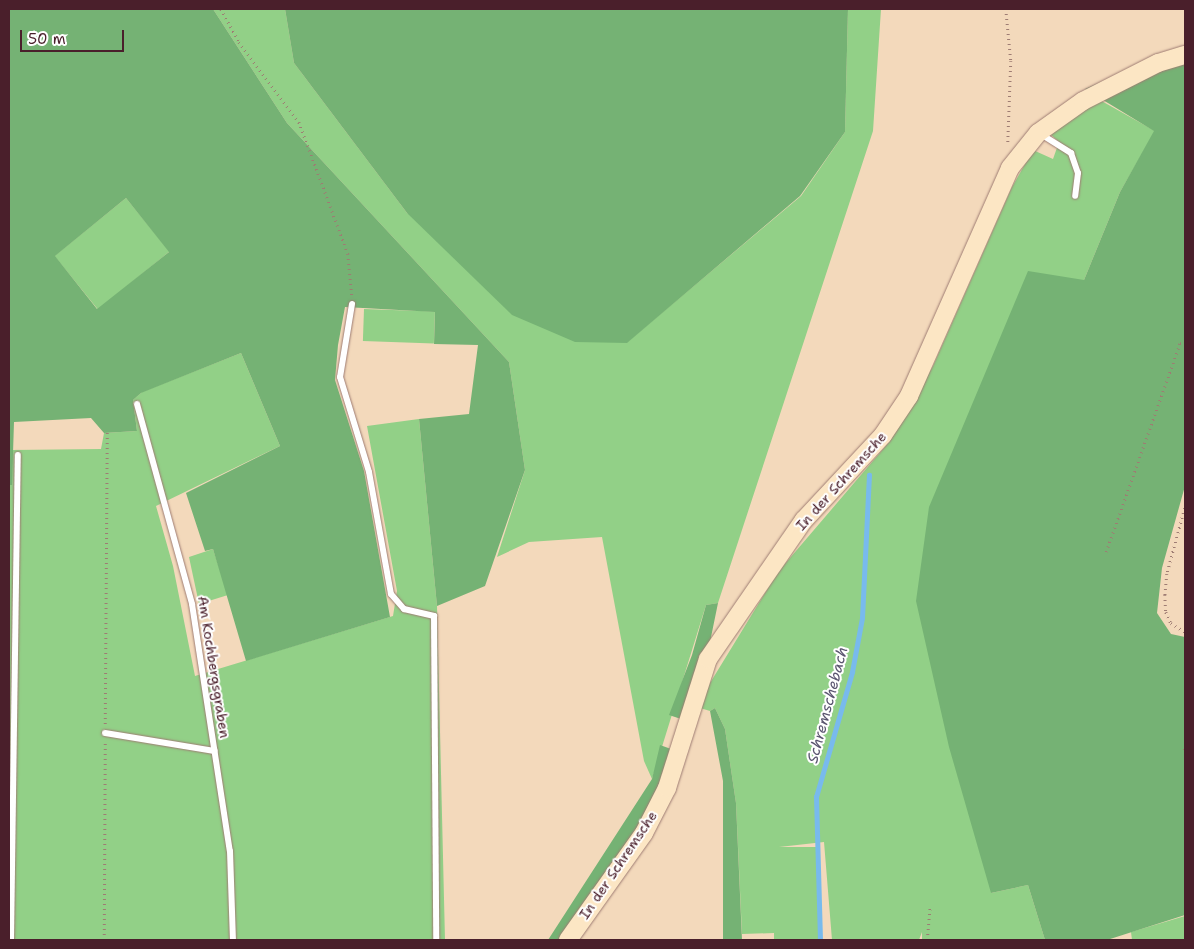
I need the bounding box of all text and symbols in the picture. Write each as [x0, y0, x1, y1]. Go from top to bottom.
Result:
scale bar [22, 20, 126, 52]
text: 50 m [28, 29, 66, 49]
street label: In der Schremsche [792, 428, 890, 534]
street label: Am Kochbergsgraben [194, 595, 234, 739]
water label: Schremschebach [804, 645, 852, 765]
street label: In der Schremsche [576, 808, 660, 922]

